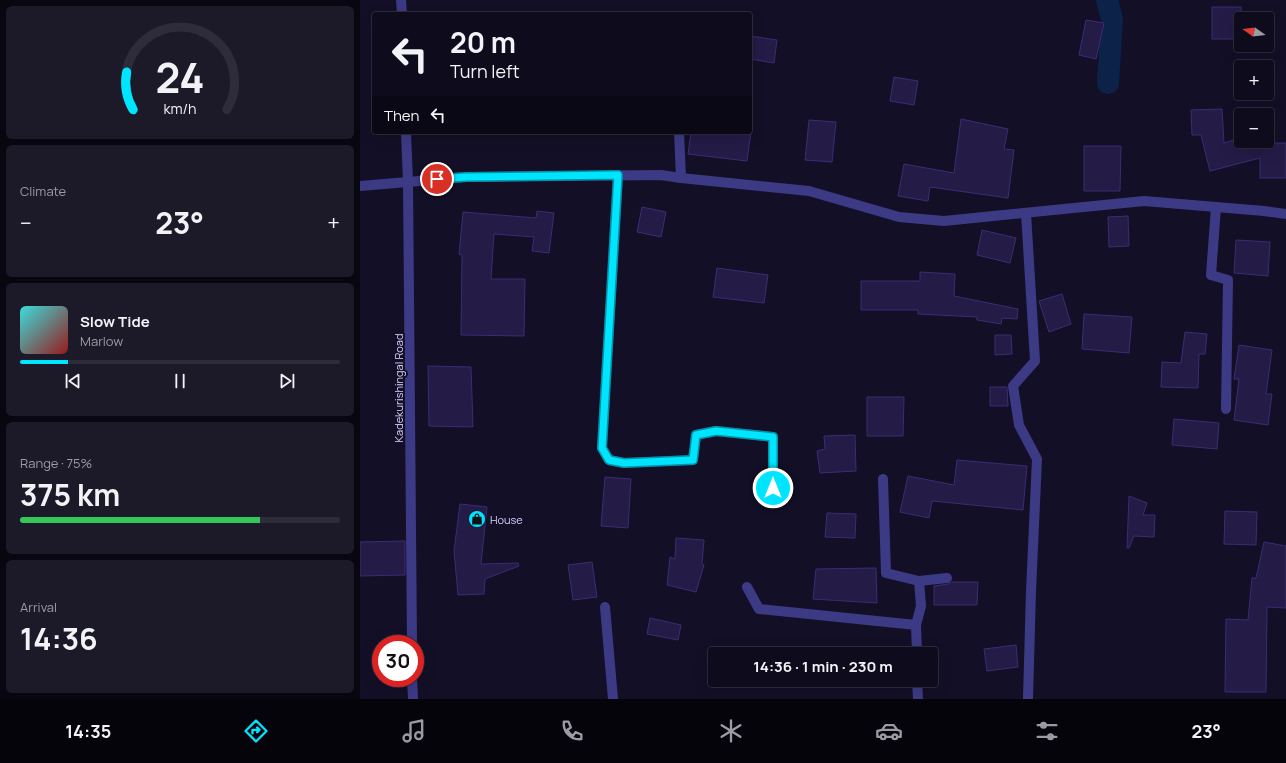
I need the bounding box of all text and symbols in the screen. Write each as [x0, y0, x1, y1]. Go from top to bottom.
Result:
north arrow [1234, 12, 1274, 52]
map controls [1234, 12, 1274, 148]
text: 20 m [450, 23, 516, 61]
icon: left [384, 28, 436, 80]
text: 24 [155, 49, 205, 105]
text: Turn left [450, 59, 520, 83]
button: + [1234, 60, 1274, 100]
text: km/h [163, 99, 197, 118]
icon: left [427, 104, 449, 126]
text: Then [384, 105, 419, 126]
button: − [1234, 108, 1274, 148]
pin [420, 162, 454, 196]
icon: arrive [426, 168, 448, 190]
text: Climate [20, 182, 66, 200]
text: 23° [155, 202, 204, 243]
text: − [20, 208, 32, 238]
text: + [327, 208, 340, 238]
text: Slow Tide [80, 311, 150, 332]
text: Marlow [80, 332, 123, 350]
street label: Kadekurishingal Road [391, 334, 406, 442]
icon: previous [62, 370, 84, 392]
icon: pause [169, 370, 191, 392]
icon: next [276, 370, 298, 392]
text: Range · 75% [20, 454, 92, 472]
position arrow [752, 467, 794, 509]
text: 375 km [20, 474, 120, 515]
shop icon: House [467, 509, 487, 529]
place label: House [490, 512, 523, 527]
text: Arrival [20, 598, 57, 616]
text: 14:36 [20, 618, 98, 659]
speed limit sign: 30 [372, 635, 424, 687]
text: 14:36 · 1 min · 230 m [753, 656, 893, 677]
icon: directions [242, 717, 270, 745]
icon: music [400, 717, 428, 745]
icon: phone [558, 717, 586, 745]
icon: climate [717, 717, 745, 745]
icon: car [875, 717, 903, 745]
icon: filters [1033, 717, 1061, 745]
text: 14:35 [65, 719, 111, 743]
text: 23° [1191, 719, 1221, 743]

